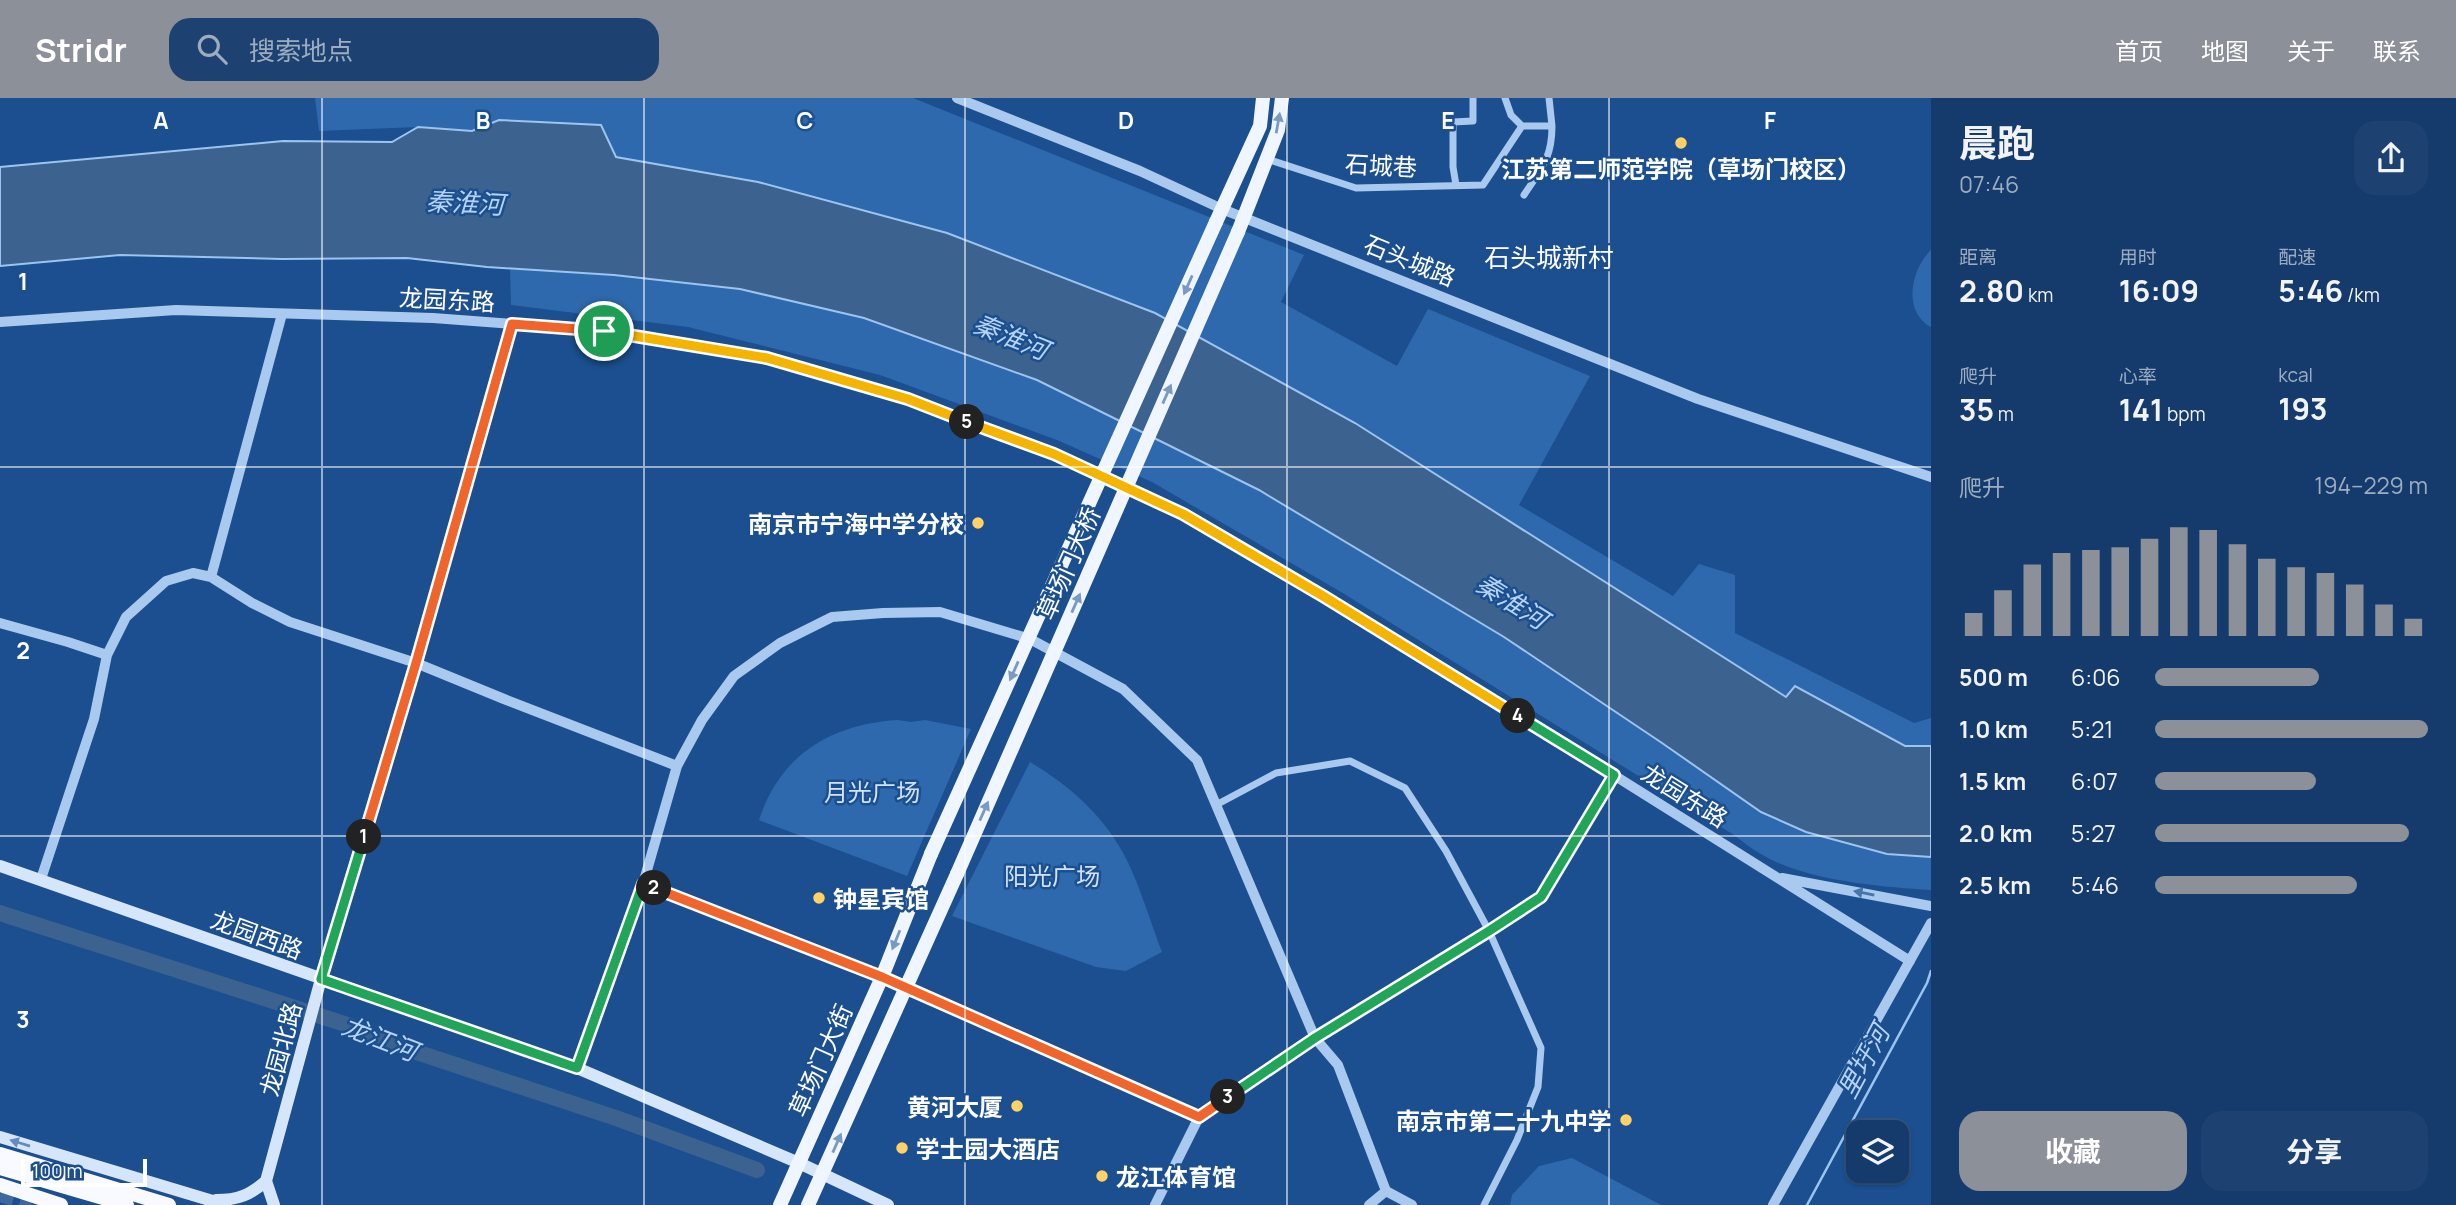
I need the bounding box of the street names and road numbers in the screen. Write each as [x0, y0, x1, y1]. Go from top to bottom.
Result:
street label: 石城巷 [1344, 147, 1418, 183]
street label: 石头城路 [1359, 227, 1461, 293]
street label: 龙园东路 [398, 280, 496, 318]
street label: 草场门大桥 [1029, 501, 1107, 625]
street label: 龙园东路 [1636, 756, 1734, 834]
street label: 龙园西路 [206, 902, 308, 966]
street label: 龙园北路 [252, 998, 308, 1100]
street label: 草场门大街 [781, 998, 859, 1122]

